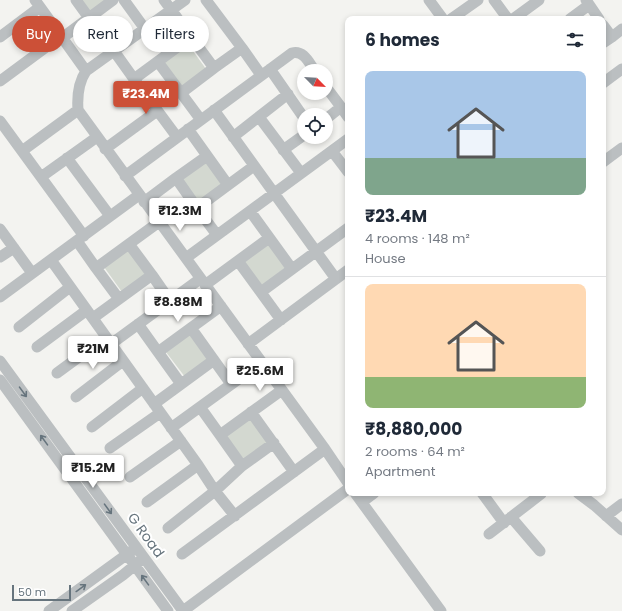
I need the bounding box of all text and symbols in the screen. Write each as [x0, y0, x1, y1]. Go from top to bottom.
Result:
chip: Buy [12, 16, 65, 52]
chip: Rent [73, 16, 133, 52]
chip: Filters [141, 16, 209, 52]
text: 6 homes [365, 28, 440, 52]
icon: filters [564, 29, 586, 51]
north arrow [297, 64, 333, 100]
map controls [297, 64, 333, 144]
pin: ₹23.4M [113, 81, 179, 115]
text: ₹23.4M [122, 84, 170, 103]
icon: home [440, 97, 512, 169]
button: locate [297, 108, 333, 144]
pin: ₹12.3M [147, 198, 213, 232]
text: ₹12.3M [158, 201, 202, 220]
text: ₹23.4M [365, 204, 427, 228]
text: 4 rooms · 148 m² [365, 229, 470, 248]
text: House [365, 249, 405, 268]
pin: ₹8.88M [145, 289, 211, 323]
text: ₹8.88M [154, 292, 202, 311]
icon: home [440, 310, 512, 382]
pin: ₹21M [69, 336, 117, 370]
text: ₹21M [77, 339, 109, 358]
pin: ₹25.6M [227, 358, 293, 392]
text: ₹25.6M [236, 361, 284, 380]
one-way arrow [19, 387, 27, 398]
text: ₹8,880,000 [365, 417, 462, 441]
one-way arrow [40, 435, 48, 446]
text: 2 rooms · 64 m² [365, 442, 465, 461]
pin: ₹15.2M [60, 455, 126, 489]
text: ₹15.2M [71, 458, 115, 477]
text: Apartment [365, 462, 435, 481]
one-way arrow [104, 503, 112, 514]
street label: G Road [123, 508, 169, 562]
one-way arrow [141, 574, 149, 585]
scale bar [12, 583, 71, 602]
text: 50 m [18, 584, 46, 600]
one-way arrow [75, 584, 86, 592]

